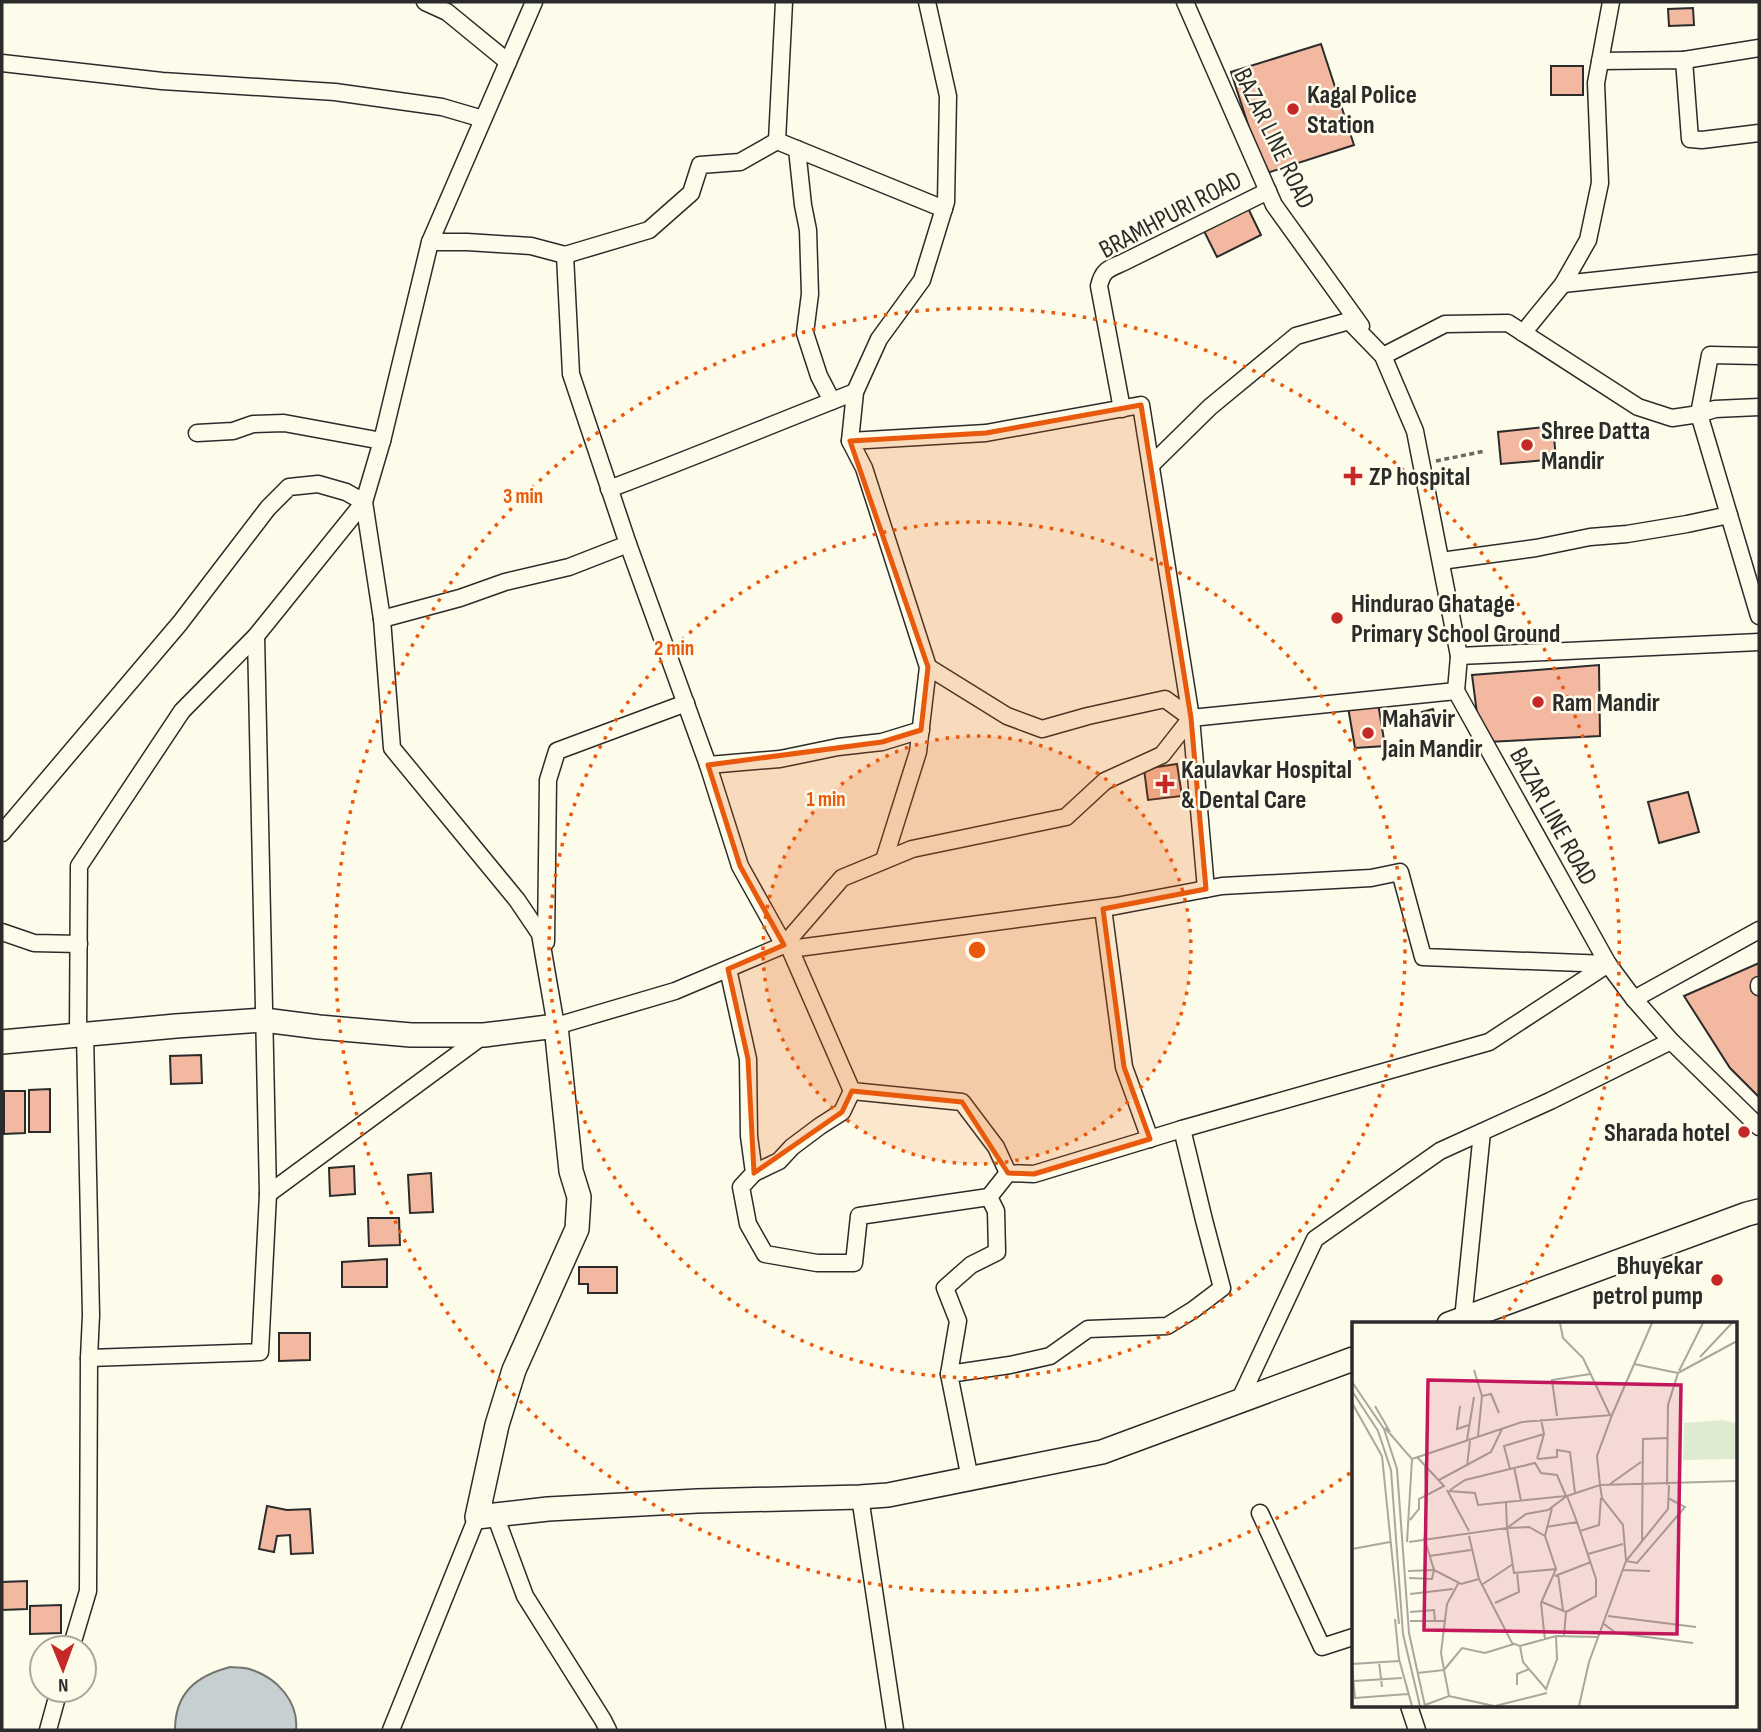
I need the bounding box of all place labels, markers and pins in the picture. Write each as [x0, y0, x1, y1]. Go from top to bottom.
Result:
place label: Kagal Police Station [1307, 80, 1417, 141]
marker: Kagal Police Station [1285, 101, 1301, 117]
place label: Shree Datta Mandir [1541, 416, 1650, 477]
marker: Shree Datta Mandir [1519, 437, 1535, 453]
place label: ZP hospital [1369, 462, 1470, 493]
marker: ZP hospital [1343, 466, 1363, 486]
place label: Hindurao Ghatage Primary School Ground [1351, 589, 1560, 650]
marker: Hindurao Ghatage Primary School Ground [1329, 610, 1345, 626]
place label: Ram Mandir [1552, 688, 1660, 719]
marker: Ram Mandir [1530, 694, 1546, 710]
place label: Mahavir Jain Mandir [1381, 704, 1483, 765]
marker: Mahavir Jain Mandir [1360, 725, 1376, 741]
place label: Kaulavkar Hospital & Dental Care [1181, 755, 1352, 816]
marker: Kaulavkar Hospital & Dental Care [1155, 774, 1175, 794]
centre of rings [965, 938, 989, 962]
place label: Sharada hotel [1604, 1118, 1730, 1149]
marker: Sharada hotel [1736, 1124, 1752, 1140]
place label: Bhuyekar petrol pump [1593, 1251, 1703, 1312]
marker: Bhuyekar petrol pump [1709, 1272, 1725, 1288]

